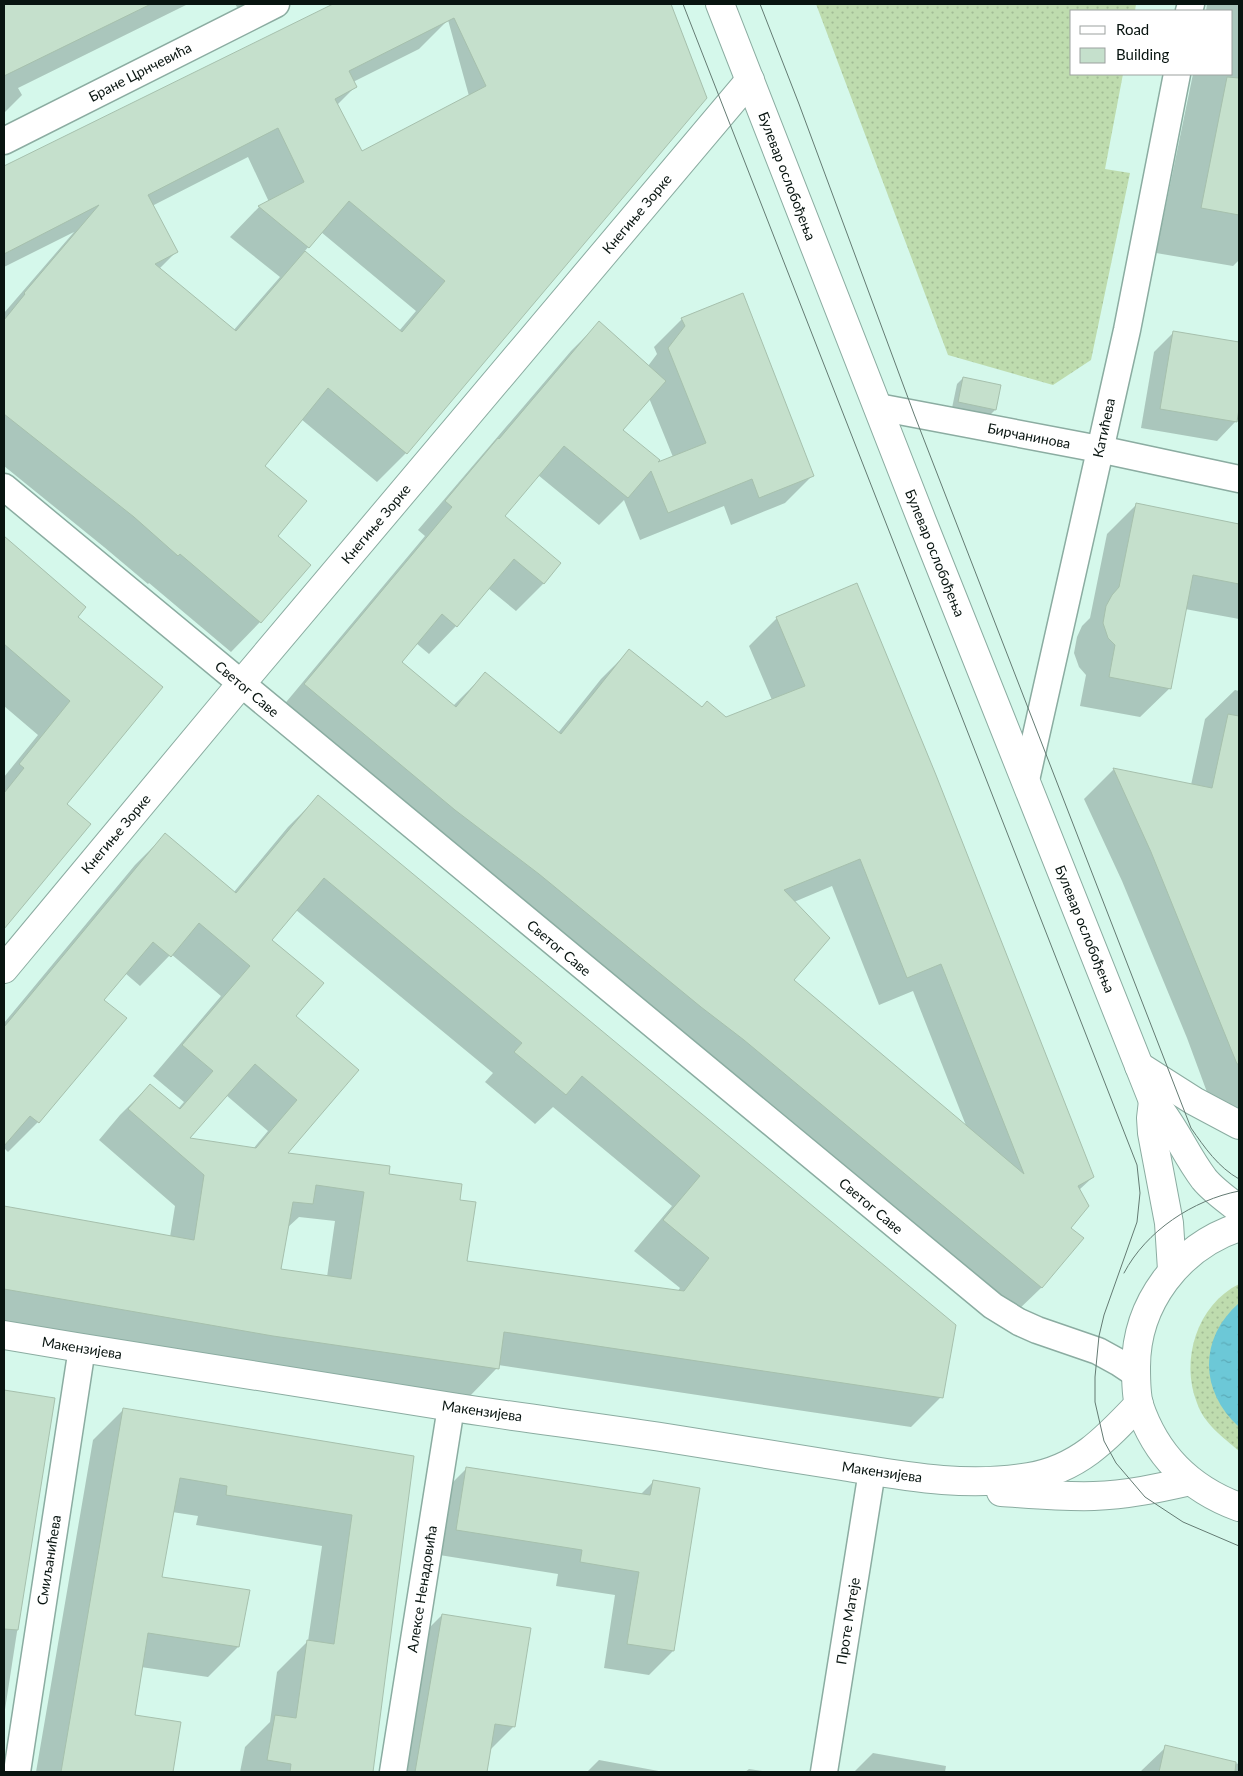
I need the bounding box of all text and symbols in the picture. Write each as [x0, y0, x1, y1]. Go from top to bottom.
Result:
legend [1070, 10, 1233, 75]
text: Road [1116, 20, 1149, 38]
street label: Бране Црнчевића [86, 38, 194, 105]
text: Building [1116, 45, 1169, 63]
street label: Булевар ослобођења [755, 109, 820, 242]
street label: Кнегиње Зорке [598, 170, 675, 257]
street label: Катићева [1089, 397, 1118, 459]
street label: Бирчанинова [986, 419, 1072, 452]
street label: Кнегиње Зорке [337, 480, 414, 567]
street label: Булевар ослобођења [902, 486, 969, 619]
street label: Светог Саве [212, 657, 283, 720]
street label: Кнегиње Зорке [77, 790, 154, 877]
street label: Булевар ослобођења [1052, 862, 1119, 995]
street label: Светог Саве [524, 916, 595, 979]
street label: Светог Саве [836, 1174, 907, 1237]
street label: Макензијева [41, 1333, 123, 1362]
street label: Макензијева [441, 1396, 523, 1425]
street label: Макензијева [841, 1457, 923, 1486]
street label: Смиљанићева [33, 1514, 64, 1606]
street label: Алексе Ненадовића [403, 1524, 440, 1654]
street label: Проте Матеје [832, 1576, 863, 1666]

